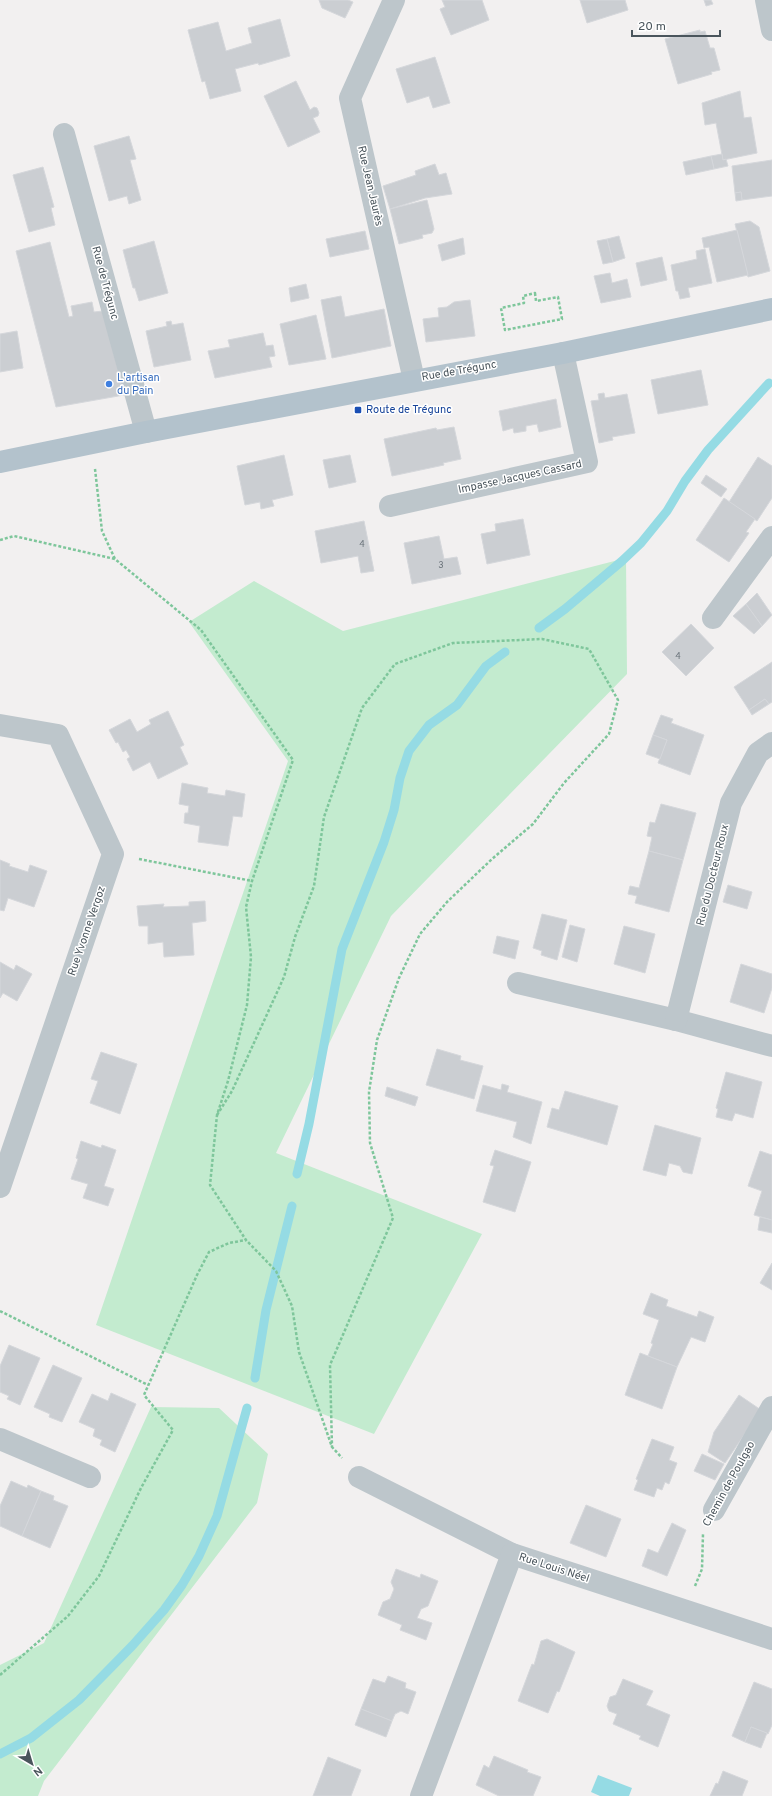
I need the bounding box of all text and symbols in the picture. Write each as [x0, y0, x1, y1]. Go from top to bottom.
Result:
scale bar [632, 12, 720, 38]
text: 20 m [638, 19, 666, 35]
street label: Rue Jean Jaurès [354, 145, 386, 227]
street label: Rue de Trégunc [88, 245, 122, 321]
street label: Rue de Trégunc [420, 358, 498, 384]
place label: L'artisan du Pain [117, 371, 160, 398]
marker: L'artisan du Pain [104, 379, 114, 389]
place label: Route de Trégunc [366, 403, 452, 417]
marker: Route de Trégunc [353, 405, 363, 415]
street label: Impasse Jacques Cassard [457, 457, 583, 497]
house number: 4 [359, 539, 365, 550]
house number: 3 [438, 560, 444, 571]
house number: 4 [675, 651, 681, 662]
street label: Rue du Docteur Roux [694, 823, 732, 927]
street label: Rue Yvonne Vergoz [65, 884, 109, 978]
street label: Chemin de Poulgao [700, 1439, 758, 1529]
street label: Rue Louis Néel [517, 1550, 591, 1586]
north arrow [12, 1744, 52, 1784]
text: N [30, 1763, 45, 1779]

